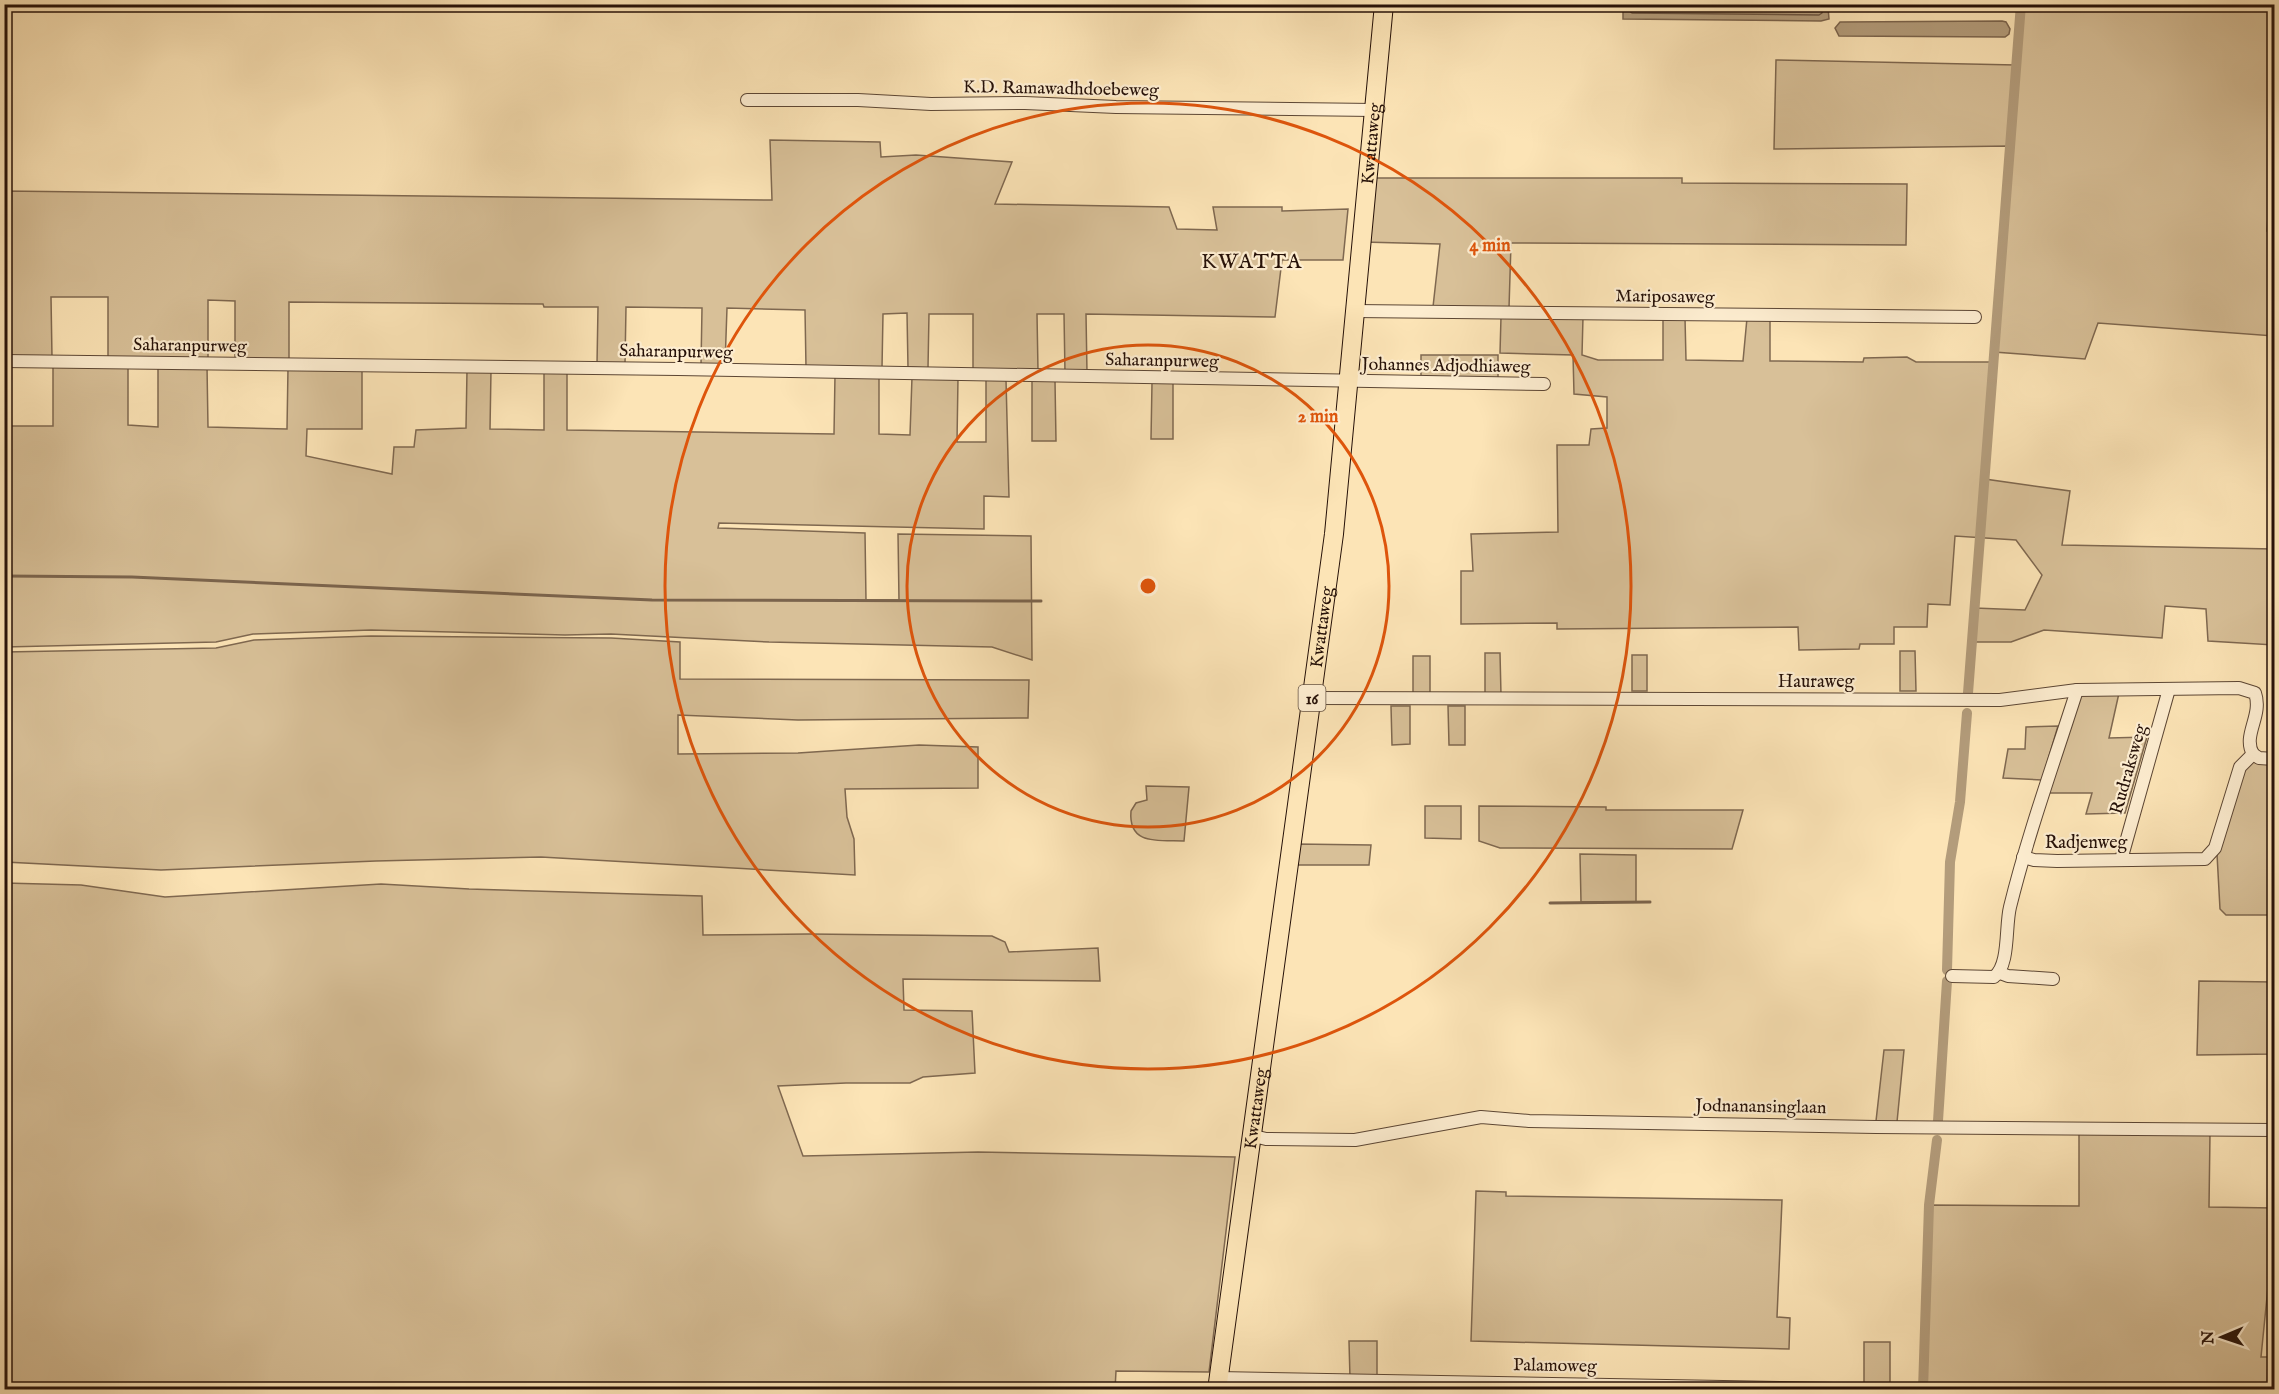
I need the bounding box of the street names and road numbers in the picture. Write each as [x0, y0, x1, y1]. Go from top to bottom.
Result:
street label: K.D. Ramawadhdoebeweg [963, 76, 1159, 103]
street label: Kwattaweg [1357, 102, 1388, 186]
street label: Mariposaweg [1615, 285, 1715, 310]
street label: Saharanpurweg [133, 334, 247, 359]
street label: Saharanpurweg [619, 340, 733, 365]
street label: Saharanpurweg [1105, 349, 1219, 374]
street label: Johannes Adjodhiaweg [1359, 353, 1531, 379]
street label: Kwattaweg [1306, 585, 1340, 669]
street label: Hauraweg [1778, 671, 1854, 694]
road number: 16 [1298, 685, 1326, 711]
street label: Rudraksweg [2106, 721, 2153, 817]
street label: Radjenweg [2045, 832, 2128, 855]
street label: Kwattaweg [1240, 1066, 1274, 1151]
street label: Jodnanansinglaan [1693, 1095, 1827, 1120]
street label: Palamoweg [1513, 1354, 1597, 1379]

